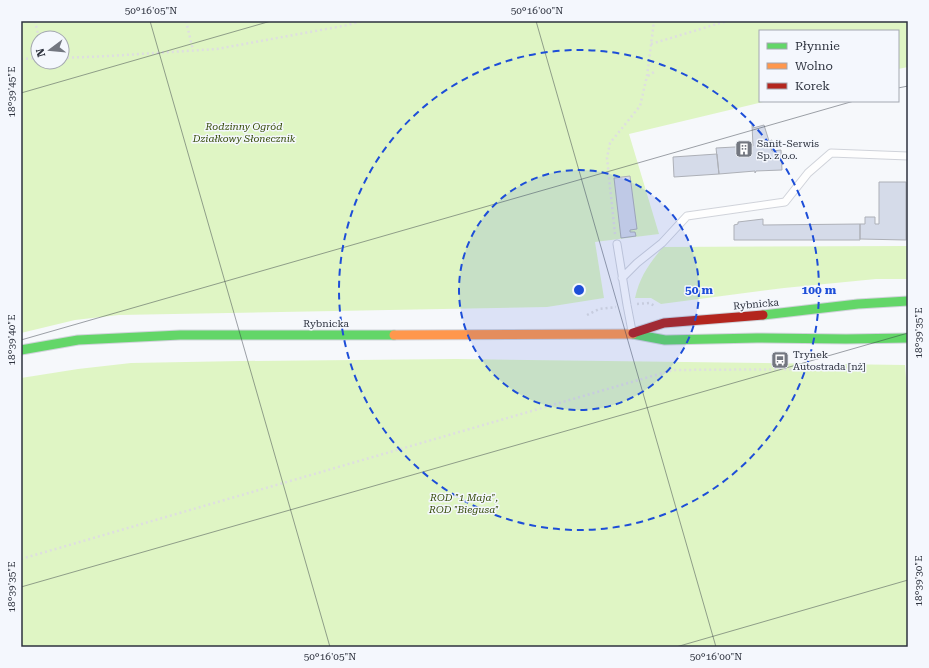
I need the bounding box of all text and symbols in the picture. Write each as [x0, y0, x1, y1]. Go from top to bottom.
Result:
text: 50°16'05"N [125, 5, 177, 16]
text: 50°16'00"N [511, 5, 563, 16]
north arrow [30, 30, 70, 70]
legend [759, 30, 899, 102]
text: Płynnie [795, 39, 840, 53]
text: N [33, 46, 48, 58]
text: Wolno [795, 59, 833, 73]
text: 18°39'45"E [6, 66, 17, 118]
text: Korek [795, 79, 830, 93]
park label: Rodzinny Ogród Działkowy Słonecznik [192, 121, 296, 144]
place label: Sanit-Serwis Sp. z o.o. [757, 138, 819, 161]
building icon: Sanit-Serwis Sp. z o.o. [734, 139, 754, 159]
centre of rings [572, 283, 586, 297]
text: 50 m [685, 283, 713, 297]
text: 100 m [802, 283, 837, 297]
street label: Rybnicka [733, 296, 780, 311]
text: 18°39'35"E [913, 307, 924, 359]
text: 18°39'40"E [6, 314, 17, 366]
street label: Rybnicka [303, 318, 349, 329]
place label: Trynek Autostrada [nż] [793, 349, 866, 372]
bus stop icon: Trynek Autostrada [nż] [770, 350, 790, 370]
park label: ROD "1 Maja", ROD "Biegusa" [428, 492, 499, 515]
text: 18°39'30"E [913, 555, 924, 607]
text: 18°39'35"E [6, 561, 17, 613]
text: 50°16'05"N [304, 651, 356, 662]
text: 50°16'00"N [690, 651, 742, 662]

